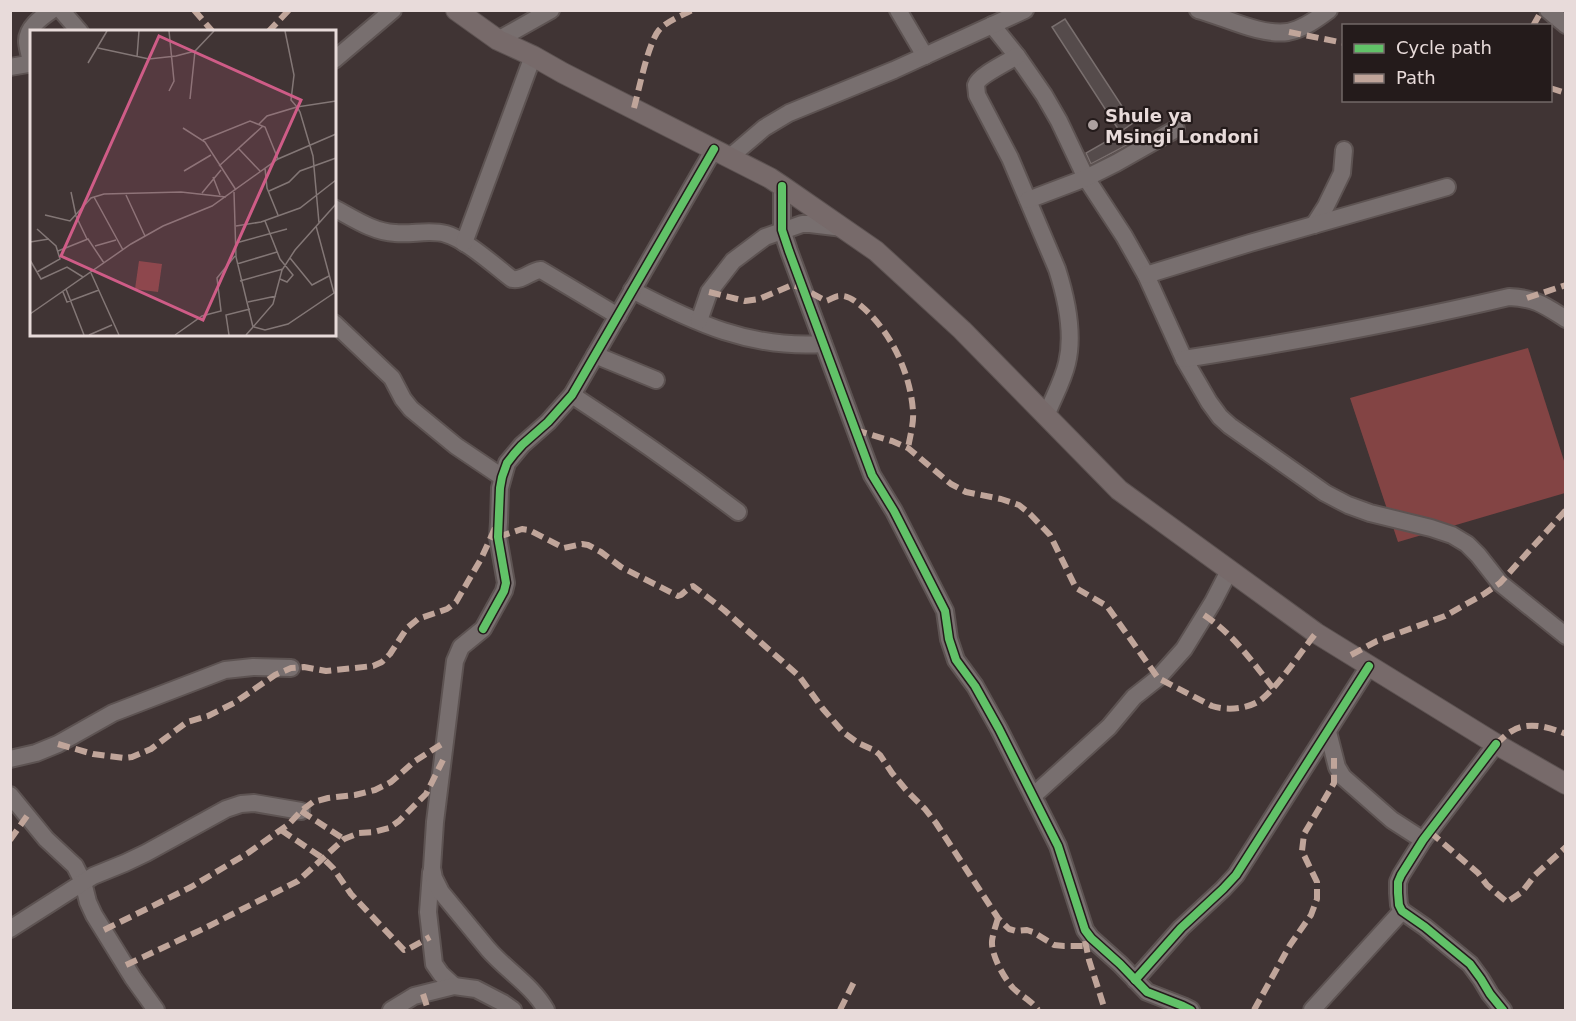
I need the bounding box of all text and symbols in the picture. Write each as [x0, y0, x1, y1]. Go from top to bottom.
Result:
legend [1342, 24, 1552, 102]
inset map [30, 30, 336, 336]
text: Cycle path [1396, 37, 1492, 58]
text: Path [1396, 67, 1436, 88]
place label: Shule ya Msingi Londoni [1105, 105, 1259, 147]
marker: Shule ya Msingi Londoni [1086, 118, 1100, 132]

